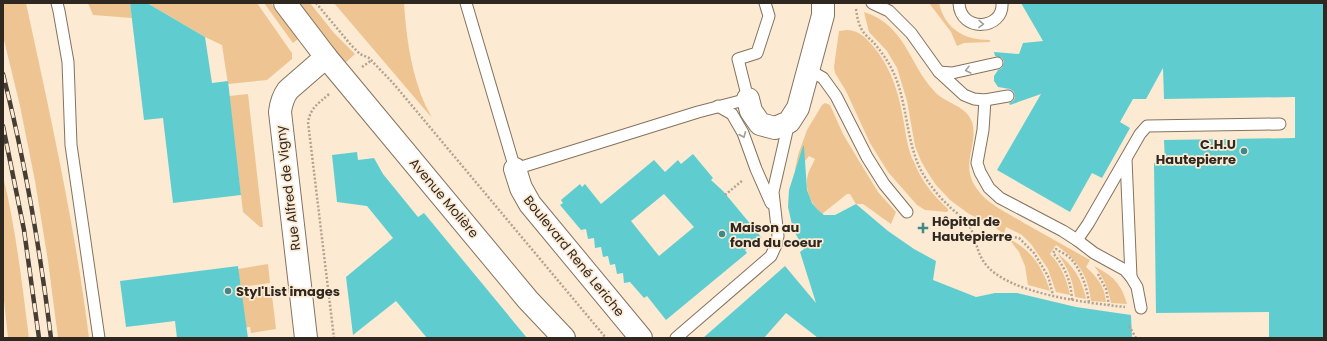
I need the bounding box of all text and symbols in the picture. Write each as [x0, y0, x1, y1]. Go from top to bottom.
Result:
one-way arrow [978, 20, 984, 28]
one-way arrow [965, 65, 972, 73]
street label: Rue Alfred de Vigny [271, 124, 305, 252]
one-way arrow [738, 130, 746, 138]
place label: C.H.U Hautepierre [1156, 135, 1236, 169]
marker: C.H.U Hautepierre [1239, 146, 1249, 156]
street label: Avenue Molière [405, 154, 483, 242]
street label: Boulevard René Leriche [519, 191, 629, 321]
place label: Hôpital de Hautepierre [932, 212, 1012, 246]
place label: Maison au fond du coeur [730, 218, 823, 252]
marker: Hôpital de Hautepierre [917, 222, 929, 234]
marker: Maison au fond du coeur [717, 229, 727, 239]
place label: Styl'List images [236, 282, 340, 301]
marker: Styl'List images [223, 286, 233, 296]

